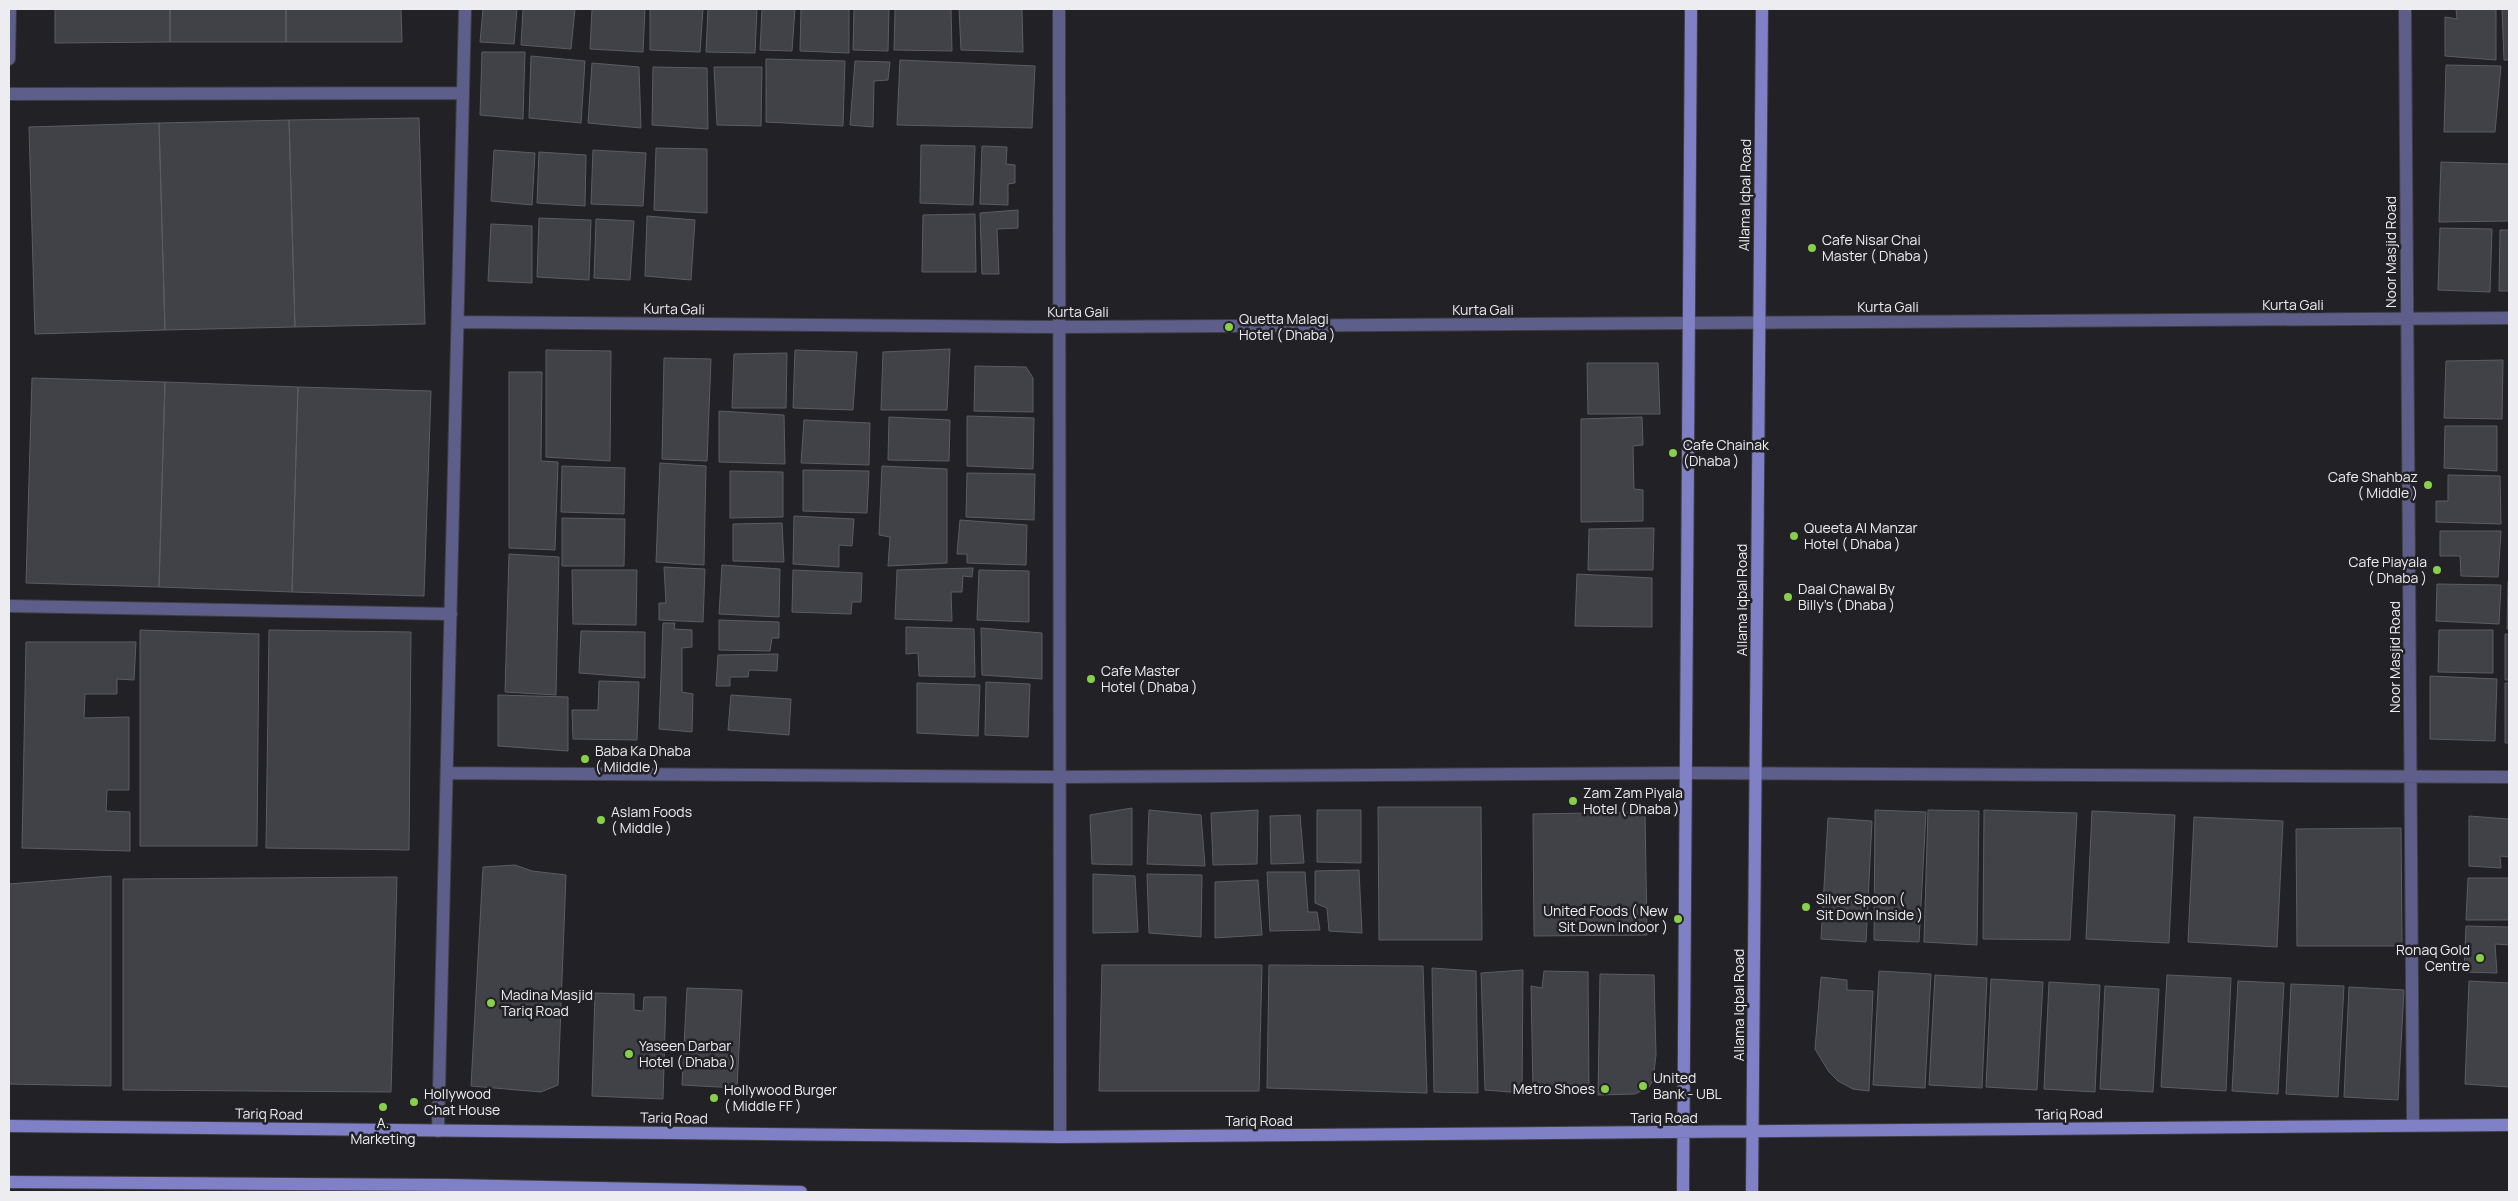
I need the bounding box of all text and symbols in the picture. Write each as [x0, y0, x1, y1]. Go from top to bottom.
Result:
street label: Allama Iqbal Road [1734, 139, 1755, 251]
street label: Noor Masjid Road [2381, 196, 2400, 308]
place label: Cafe Nisar Chai Master ( Dhaba ) [1822, 230, 1929, 265]
marker: Cafe Nisar Chai Master ( Dhaba ) [1806, 242, 1818, 254]
street label: Kurta Gali [2262, 295, 2324, 314]
street label: Kurta Gali [1857, 297, 1919, 316]
street label: Kurta Gali [643, 298, 705, 319]
street label: Kurta Gali [1452, 300, 1514, 319]
street label: Kurta Gali [1047, 302, 1109, 321]
place label: Quetta Malagi Hotel ( Dhaba ) [1239, 309, 1336, 344]
marker: Quetta Malagi Hotel ( Dhaba ) [1223, 321, 1235, 333]
place label: Cafe Chainak (Dhaba ) [1683, 435, 1770, 470]
marker: Cafe Chainak (Dhaba ) [1667, 447, 1679, 459]
place label: Cafe Shahbaz ( Middle ) [2328, 467, 2418, 502]
marker: Cafe Shahbaz ( Middle ) [2422, 479, 2434, 491]
place label: Queeta Al Manzar Hotel ( Dhaba ) [1804, 518, 1918, 553]
marker: Queeta Al Manzar Hotel ( Dhaba ) [1788, 530, 1800, 542]
street label: Allama Iqbal Road [1732, 544, 1751, 656]
place label: Cafe Piayala ( Dhaba ) [2349, 552, 2427, 587]
marker: Cafe Piayala ( Dhaba ) [2431, 564, 2443, 576]
place label: Daal Chawal By Billy's ( Dhaba ) [1798, 579, 1896, 614]
marker: Daal Chawal By Billy's ( Dhaba ) [1782, 591, 1794, 603]
street label: Noor Masjid Road [2385, 601, 2404, 713]
place label: Cafe Master Hotel ( Dhaba ) [1101, 661, 1198, 696]
marker: Cafe Master Hotel ( Dhaba ) [1085, 673, 1097, 685]
place label: Baba Ka Dhaba ( Milddle ) [595, 741, 691, 776]
marker: Baba Ka Dhaba ( Milddle ) [579, 753, 591, 765]
place label: Zam Zam Piyala Hotel ( Dhaba ) [1583, 783, 1683, 818]
marker: Zam Zam Piyala Hotel ( Dhaba ) [1567, 795, 1579, 807]
place label: Aslam Foods ( Middle ) [611, 802, 692, 837]
marker: Aslam Foods ( Middle ) [595, 814, 607, 826]
place label: Silver Spoon ( Sit Down Inside ) [1816, 889, 1923, 924]
place label: United Foods ( New Sit Down Indoor ) [1543, 901, 1668, 936]
marker: Silver Spoon ( Sit Down Inside ) [1800, 901, 1812, 913]
marker: United Foods ( New Sit Down Indoor ) [1672, 913, 1684, 925]
place label: Ronaq Gold Centre [2396, 940, 2470, 975]
street label: Allama Iqbal Road [1729, 949, 1748, 1061]
marker: Ronaq Gold Centre [2474, 952, 2486, 964]
place label: Madina Masjid Tariq Road [501, 985, 593, 1020]
marker: Madina Masjid Tariq Road [485, 997, 497, 1009]
place label: Yaseen Darbar Hotel ( Dhaba ) [639, 1036, 736, 1071]
marker: Yaseen Darbar Hotel ( Dhaba ) [623, 1048, 635, 1060]
place label: United Bank - UBL [1653, 1068, 1722, 1103]
place label: Metro Shoes [1513, 1079, 1595, 1098]
place label: Hollywood Burger ( Middle FF ) [724, 1080, 837, 1115]
marker: United Bank - UBL [1637, 1080, 1649, 1092]
marker: Metro Shoes [1599, 1083, 1611, 1095]
place label: Hollywood Chat House [424, 1084, 500, 1119]
marker: Hollywood Burger ( Middle FF ) [708, 1092, 720, 1104]
marker: Hollywood Chat House [408, 1096, 420, 1108]
marker: A. Marketing [377, 1101, 389, 1113]
street label: Tariq Road [235, 1103, 303, 1124]
street label: Tariq Road [2035, 1103, 2103, 1124]
street label: Tariq Road [640, 1107, 708, 1128]
street label: Tariq Road [1630, 1108, 1698, 1127]
street label: Tariq Road [1225, 1111, 1293, 1130]
place label: A. Marketing [350, 1113, 416, 1148]

